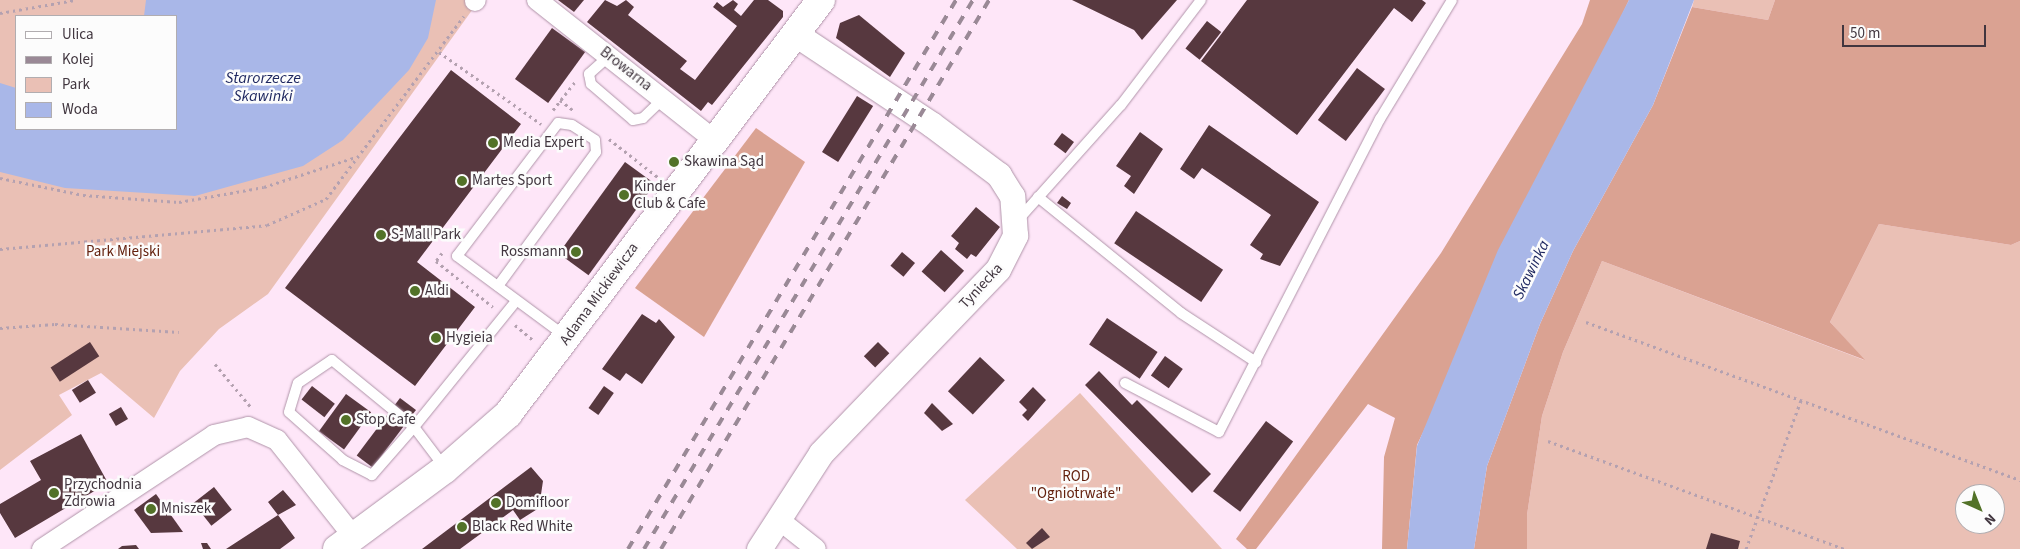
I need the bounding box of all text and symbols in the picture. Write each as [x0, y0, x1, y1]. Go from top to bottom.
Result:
legend [15, 15, 178, 130]
scale bar [1845, 15, 1989, 47]
text: 50 m [1850, 23, 1880, 44]
text: Ulica [62, 24, 93, 45]
street label: Browarna [596, 43, 656, 95]
text: Kolej [62, 49, 94, 70]
water label: Starorzecze Skawinki [225, 68, 301, 106]
text: Park [62, 74, 90, 95]
text: Woda [62, 99, 98, 120]
place label: Media Expert [503, 134, 584, 152]
marker: Media Expert [487, 137, 499, 149]
place label: Skawina Sąd [684, 153, 764, 171]
marker: Skawina Sąd [668, 156, 680, 168]
place label: Martes Sport [472, 172, 552, 190]
marker: Martes Sport [456, 175, 468, 187]
place label: Kinder Club & Cafe [634, 177, 706, 212]
marker: Kinder Club & Cafe [618, 189, 630, 201]
place label: S-Mall Park [391, 226, 461, 244]
marker: S-Mall Park [375, 229, 387, 241]
water label: Skawinka [1508, 237, 1554, 303]
street label: Adama Mickiewicza [556, 239, 642, 349]
park label: Park Miejski [86, 243, 160, 261]
place label: Rossmann [501, 243, 566, 261]
marker: Rossmann [570, 246, 582, 258]
street label: Tyniecka [955, 260, 1007, 312]
place label: Aldi [425, 282, 449, 300]
marker: Aldi [409, 285, 421, 297]
place label: Hygieia [446, 329, 493, 347]
marker: Hygieia [430, 332, 442, 344]
place label: Stop Cafe [356, 411, 416, 429]
marker: Stop Cafe [340, 414, 352, 426]
park label: ROD "Ogniotrwałe" [1031, 467, 1121, 502]
place label: Przychodnia Zdrowia [64, 475, 142, 510]
north arrow [1955, 484, 2005, 534]
marker: Przychodnia Zdrowia [48, 487, 60, 499]
place label: Domifloor [506, 494, 569, 512]
marker: Domifloor [490, 497, 502, 509]
place label: Mniszek [161, 500, 211, 518]
marker: Mniszek [145, 503, 157, 515]
text: N [1979, 509, 2000, 529]
place label: Black Red White [472, 518, 573, 536]
marker: Black Red White [456, 521, 468, 533]

